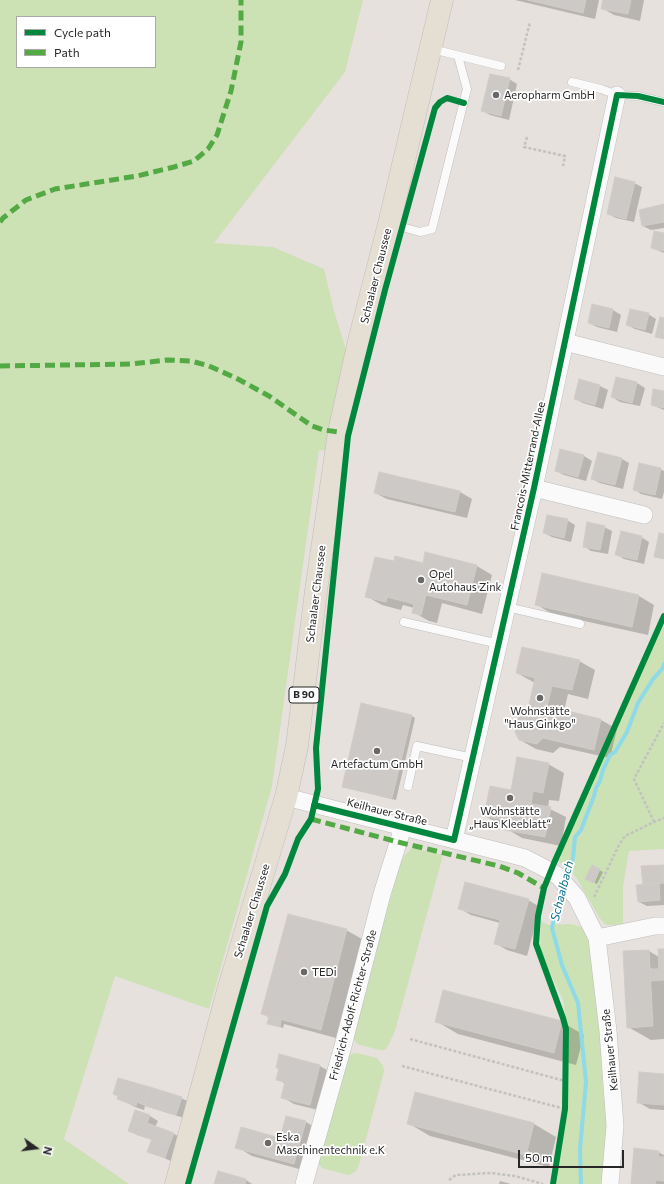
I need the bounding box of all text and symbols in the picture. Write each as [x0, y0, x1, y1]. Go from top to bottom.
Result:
legend [16, 16, 156, 68]
text: Cycle path [54, 25, 111, 39]
text: Path [54, 45, 80, 59]
place label: Aeropharm GmbH [504, 88, 595, 102]
marker: Aeropharm GmbH [491, 90, 501, 100]
street label: Schaalaer Chaussee [358, 227, 394, 325]
street label: Francois-Mitterrand-Allee [508, 400, 548, 532]
street label: Schaalaer Chaussee [303, 545, 329, 643]
place label: Opel Autohaus Zink [429, 567, 501, 593]
marker: Opel Autohaus Zink [416, 575, 426, 585]
road number: B 90 [289, 687, 319, 703]
marker: Wohnstätte "Haus Ginkgo" [535, 693, 545, 703]
place label: Wohnstätte "Haus Ginkgo" [504, 704, 576, 730]
marker: Artefactum GmbH [372, 746, 382, 756]
place label: Artefactum GmbH [331, 757, 423, 771]
marker: Wohnstätte „Haus Kleeblatt“ [505, 793, 515, 803]
street label: Keilhauer Straße [345, 796, 429, 828]
place label: Wohnstätte „Haus Kleeblatt“ [469, 804, 551, 830]
water label: Schaalbach [548, 859, 576, 923]
street label: Schaalaer Chaussee [231, 862, 273, 960]
street label: Friedrich-Adolf-Richter-Straße [327, 928, 379, 1082]
place label: TEDi [312, 965, 337, 979]
marker: TEDi [299, 967, 309, 977]
street label: Keilhauer Straße [599, 1008, 621, 1092]
north arrow [16, 1128, 56, 1168]
place label: Eska Maschinentechnik e.K [276, 1130, 385, 1156]
marker: Eska Maschinentechnik e.K [263, 1138, 273, 1148]
scale bar [520, 1142, 626, 1168]
text: N [41, 1145, 55, 1157]
text: 50 m [525, 1150, 553, 1164]

